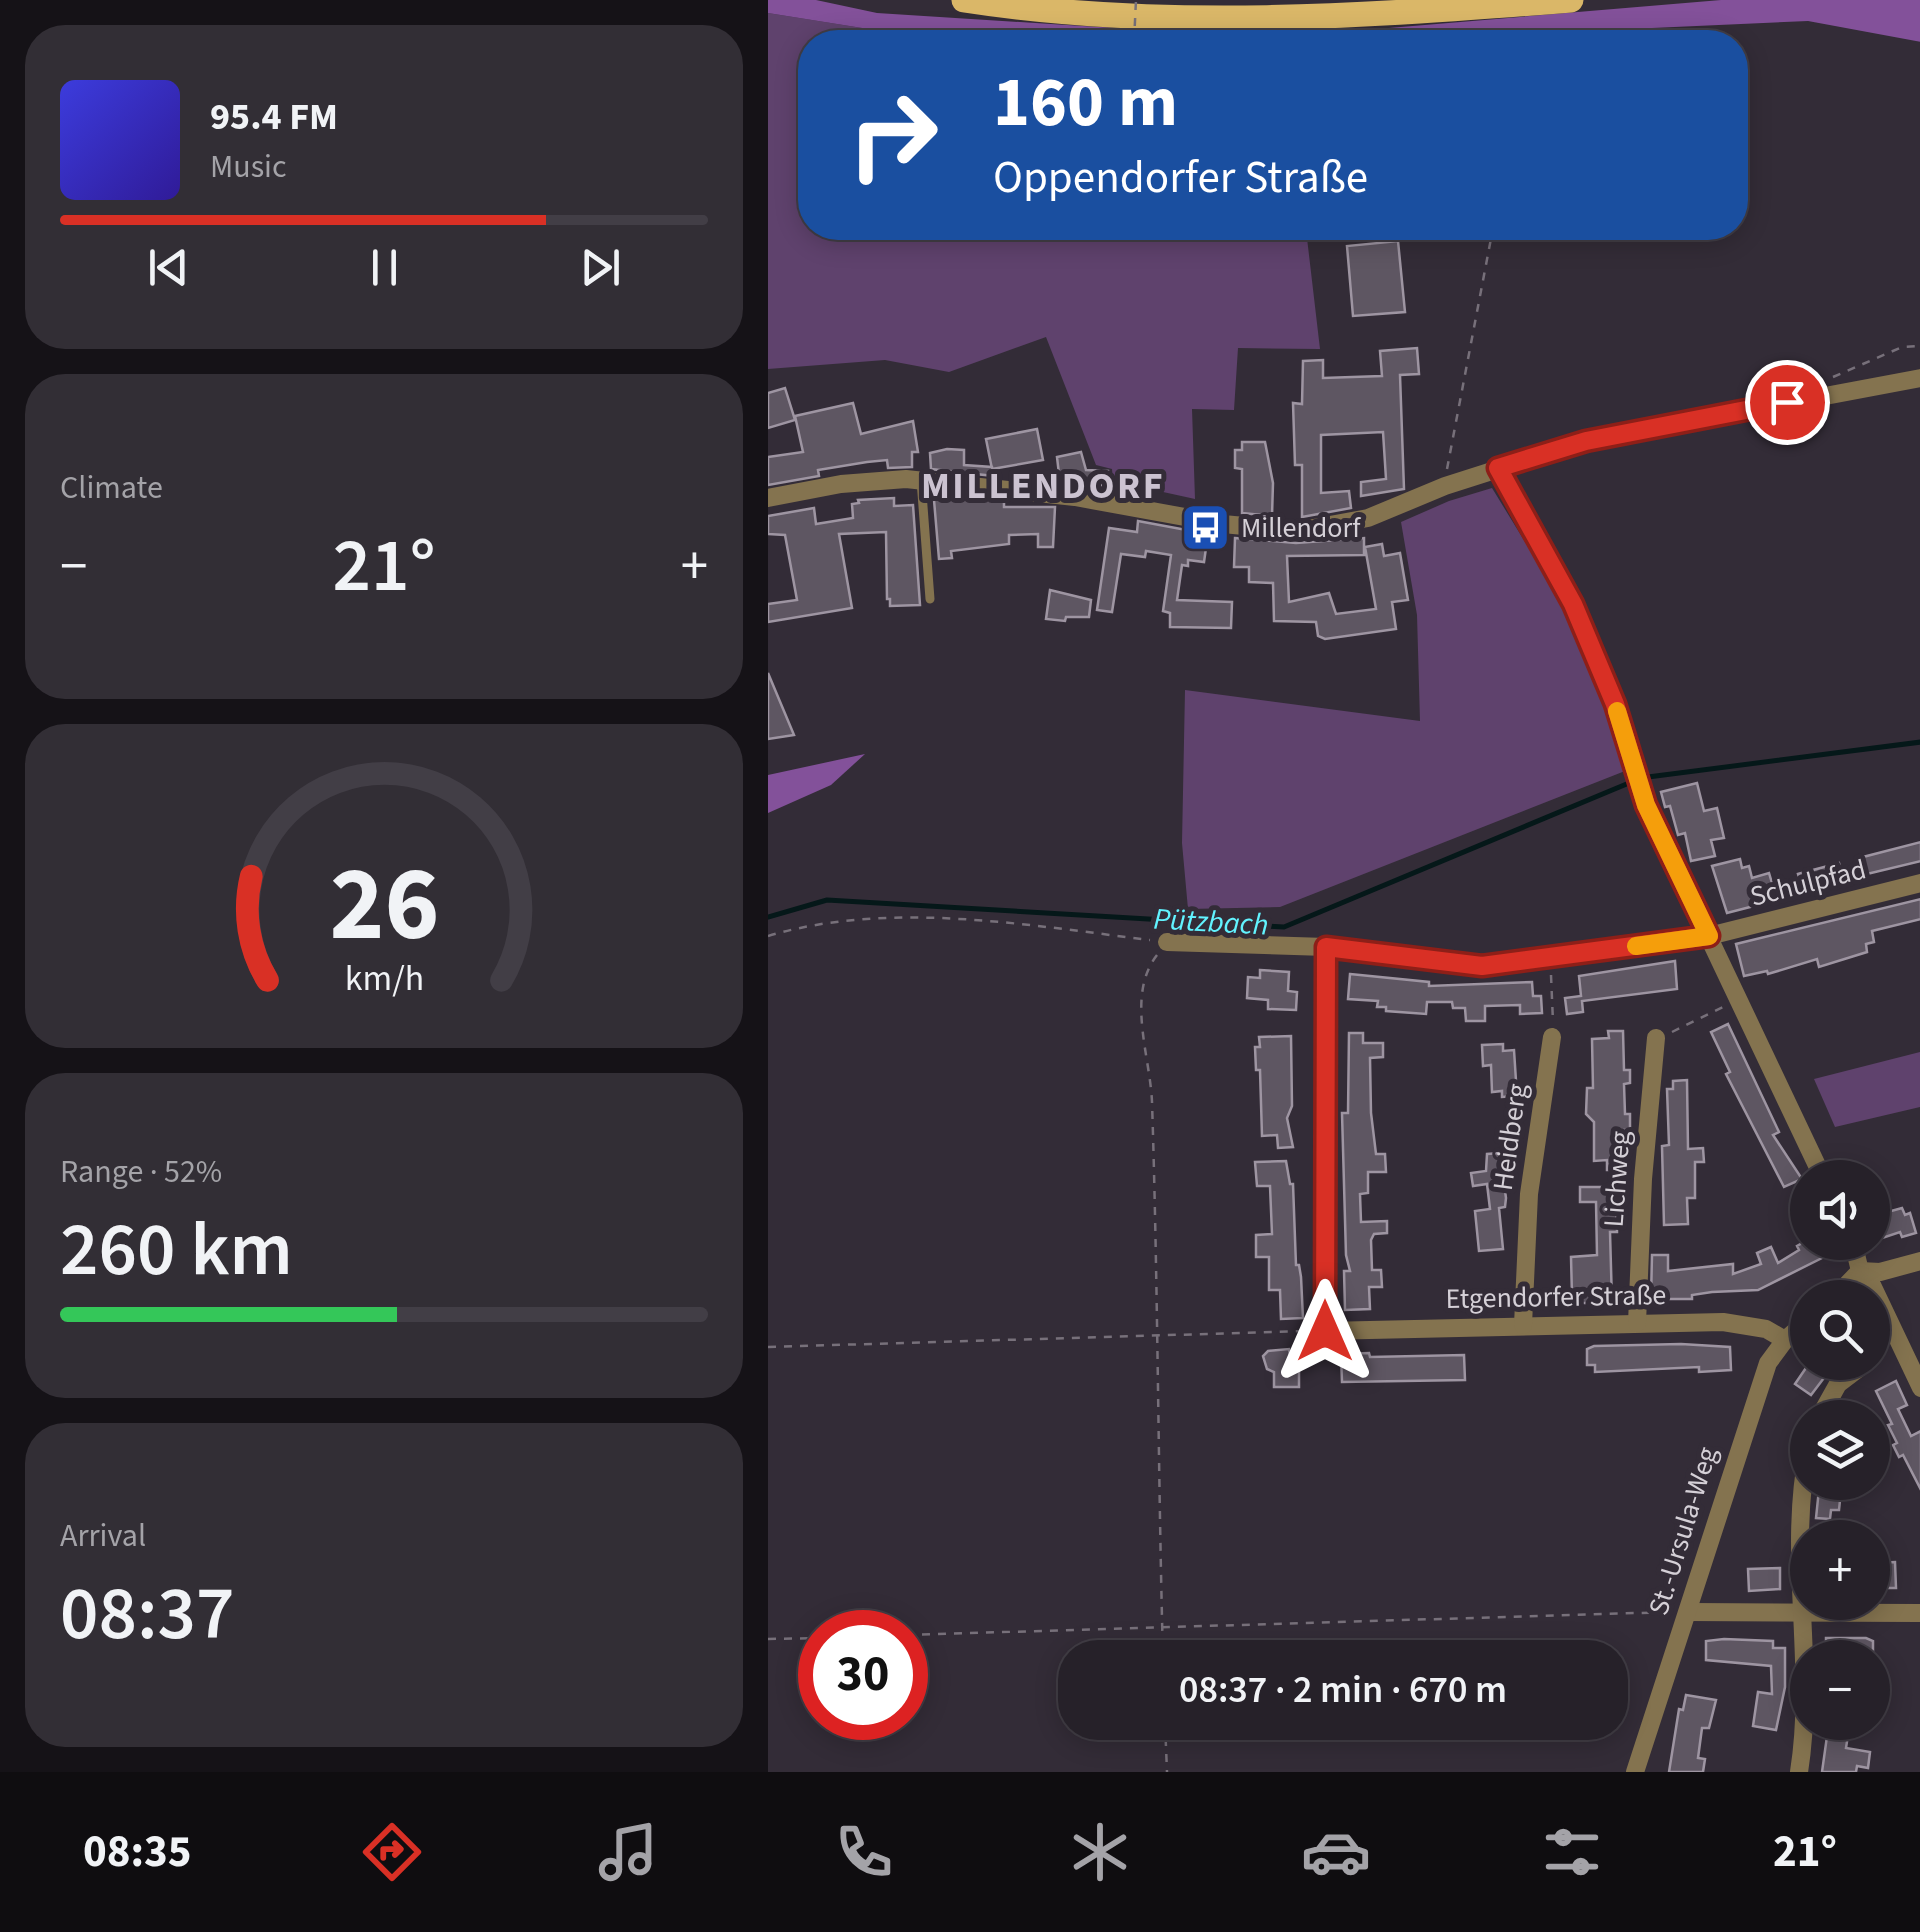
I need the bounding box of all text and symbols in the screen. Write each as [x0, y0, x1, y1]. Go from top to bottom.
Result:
text: 160 m [993, 53, 1178, 153]
icon: right [828, 70, 958, 200]
text: 95.4 FM [210, 90, 338, 144]
text: Music [210, 144, 287, 190]
text: Oppendorfer Straße [993, 146, 1368, 210]
icon: previous [141, 240, 196, 295]
icon: pause [357, 240, 412, 295]
icon: next [573, 240, 628, 295]
pin [1745, 360, 1830, 445]
icon: arrive [1760, 375, 1815, 430]
district label: MILLENDORF [921, 459, 1165, 513]
text: Climate [60, 465, 163, 511]
bus stop icon: Millendorf [1180, 502, 1232, 554]
place label: Millendorf [1241, 508, 1361, 548]
text: 21° [332, 513, 436, 620]
text: − [60, 528, 87, 606]
text: + [681, 528, 708, 606]
text: 26 [329, 832, 439, 980]
street label: Schulpfad [1746, 849, 1870, 917]
water label: Pützbach [1152, 898, 1270, 946]
text: km/h [344, 953, 424, 1004]
street label: Heidberg [1483, 1081, 1537, 1193]
street label: Lichweg [1594, 1130, 1640, 1228]
text: Range · 52% [60, 1149, 222, 1195]
map controls [1790, 1160, 1890, 1740]
button: sound [1790, 1160, 1890, 1260]
text: 260 km [60, 1197, 293, 1304]
street label: Etgendorfer Straße [1445, 1275, 1667, 1319]
position arrow [1273, 1279, 1377, 1383]
button: search [1790, 1280, 1890, 1380]
button: layers [1790, 1400, 1890, 1500]
street label: St.-Ursula-Weg [1638, 1442, 1728, 1620]
text: Arrival [60, 1513, 146, 1559]
button: + [1790, 1520, 1890, 1620]
text: 08:37 [60, 1561, 235, 1668]
speed limit sign: 30 [798, 1610, 928, 1740]
button: − [1790, 1640, 1890, 1740]
text: 08:37 · 2 min · 670 m [1179, 1663, 1507, 1717]
icon: directions [357, 1817, 427, 1887]
icon: music [593, 1817, 663, 1887]
icon: phone [829, 1817, 899, 1887]
icon: climate [1065, 1817, 1135, 1887]
icon: car [1301, 1817, 1371, 1887]
icon: filters [1537, 1817, 1607, 1887]
text: 08:35 [83, 1820, 192, 1884]
text: 21° [1773, 1820, 1837, 1884]

